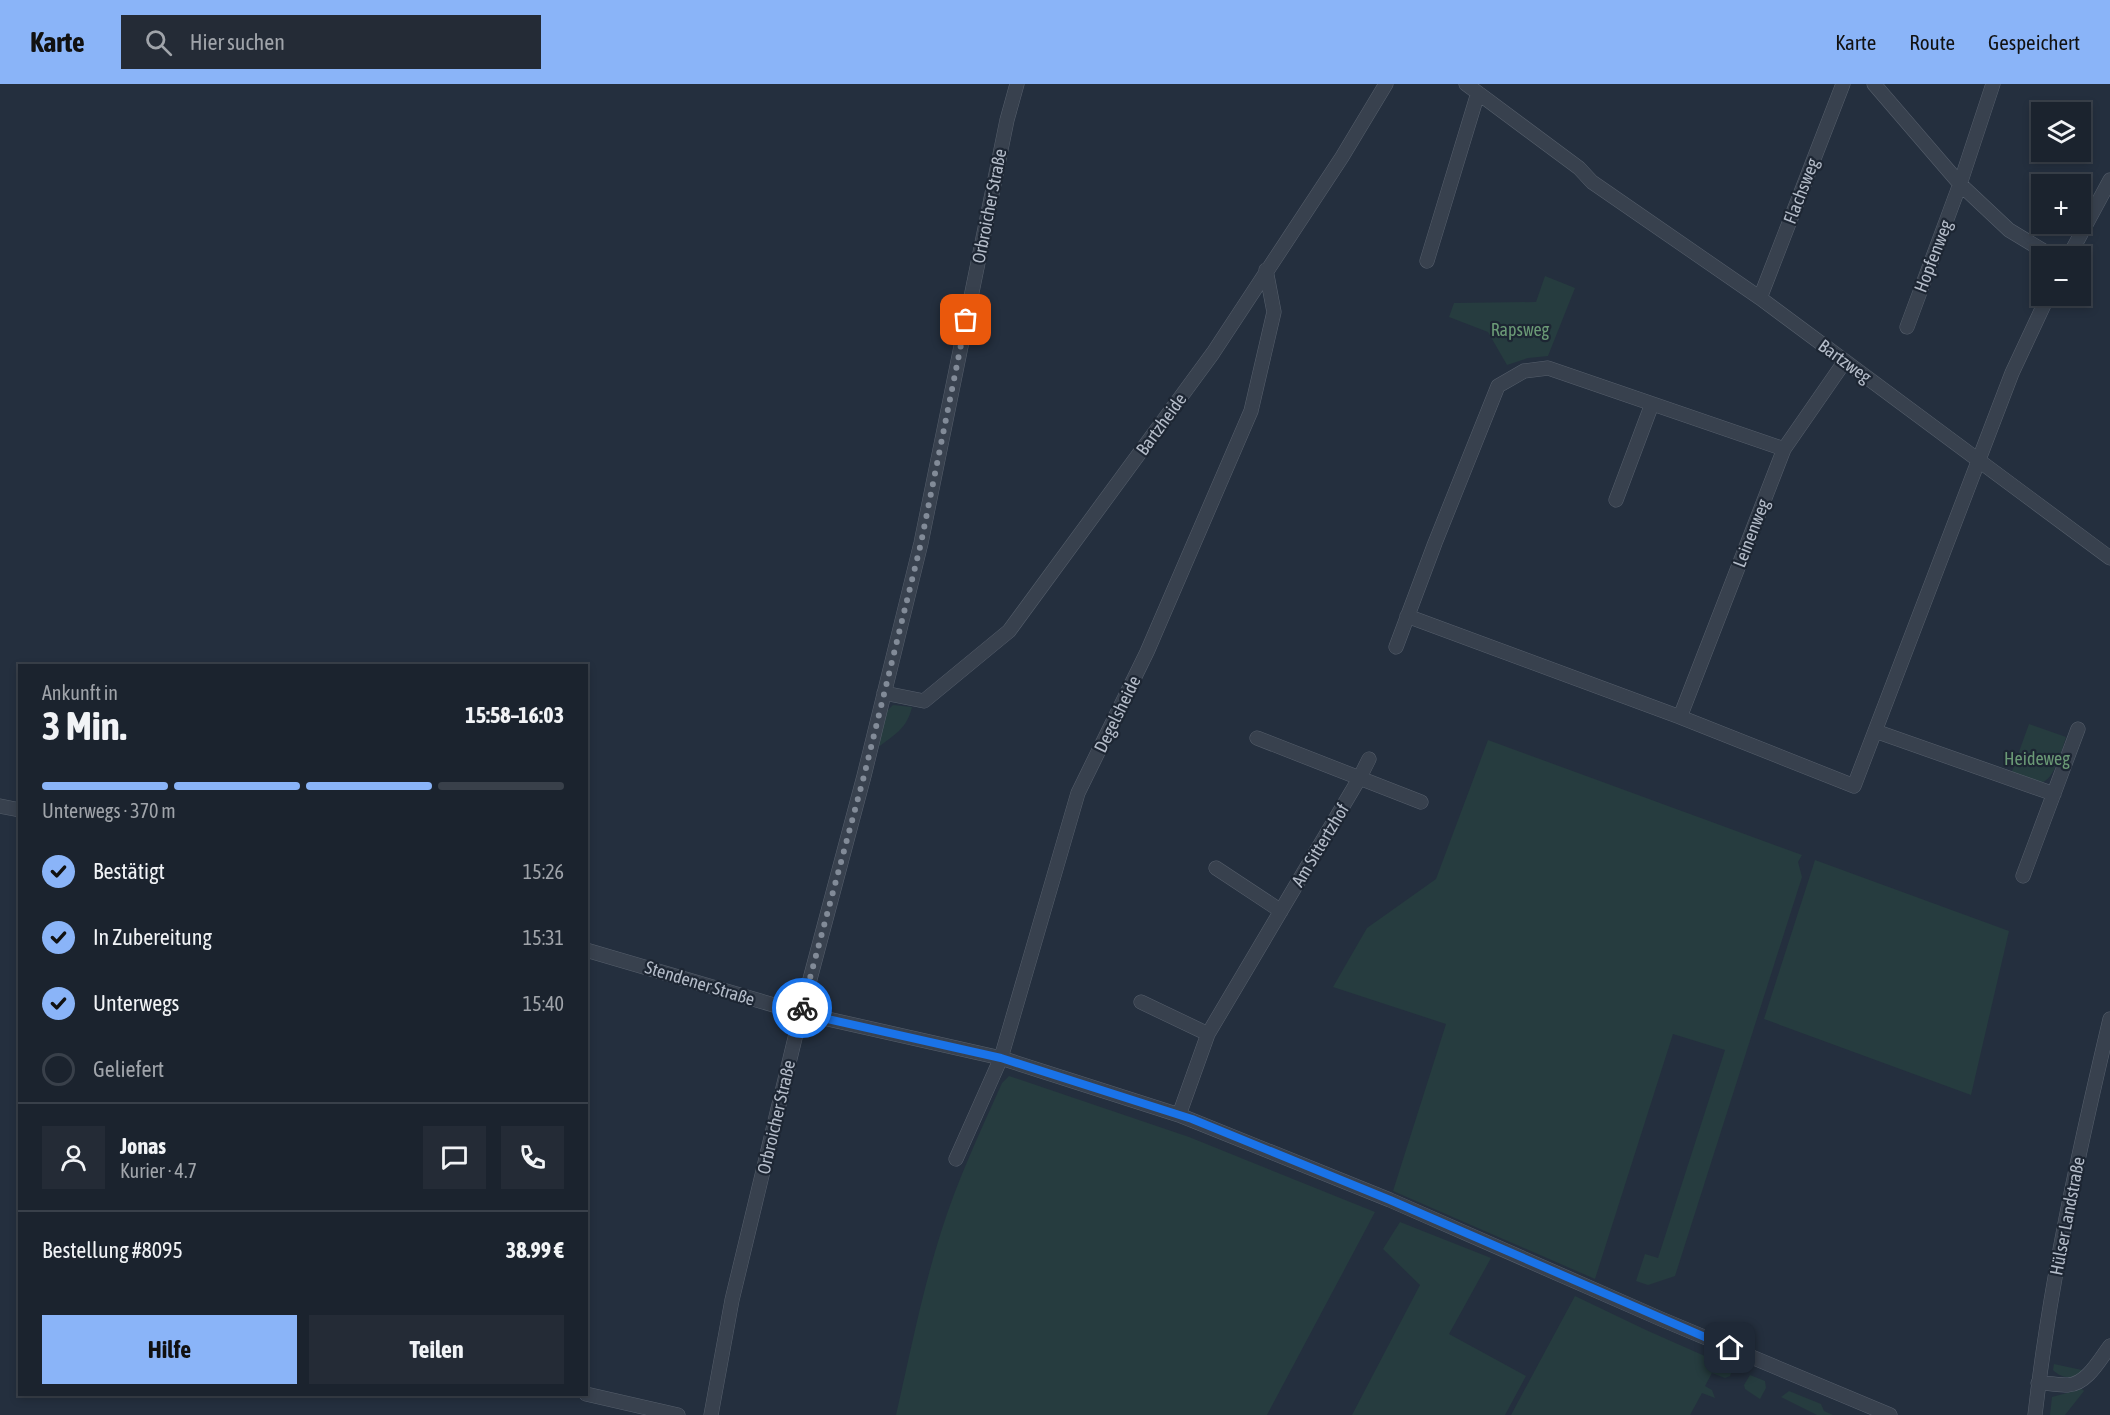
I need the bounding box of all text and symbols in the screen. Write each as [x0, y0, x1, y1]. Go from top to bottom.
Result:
search box [121, 15, 541, 69]
text: Karte [30, 26, 85, 58]
icon: search [142, 26, 175, 59]
text: Hier suchen [190, 29, 285, 55]
text: Karte [1835, 30, 1876, 54]
text: Route [1909, 30, 1955, 54]
text: Gespeichert [1988, 30, 2080, 54]
map controls [2031, 102, 2091, 306]
button: layers [2031, 102, 2091, 162]
street label: Orbroicher Straße [968, 147, 1010, 265]
street label: Flachsweg [1779, 155, 1823, 227]
button: + [2031, 174, 2091, 234]
street label: Hopfenweg [1910, 217, 1956, 295]
button: − [2031, 246, 2091, 306]
pin [940, 294, 991, 345]
icon: bag [949, 303, 982, 336]
park label: Rapsweg [1491, 319, 1550, 340]
street label: Bartzweg [1814, 335, 1876, 387]
street label: Bartzheide [1132, 389, 1190, 459]
street label: Leinenweg [1728, 496, 1774, 570]
street label: Degelsheide [1089, 672, 1145, 756]
text: Ankunft in [42, 681, 118, 704]
text: 15:58–16:03 [465, 702, 564, 728]
text: 3 Min. [42, 704, 127, 748]
park label: Heideweg [2004, 748, 2070, 769]
text: Unterwegs · 370 m [42, 799, 176, 822]
street label: Am Sittertzhof [1287, 800, 1353, 890]
icon: check [42, 855, 75, 888]
text: Bestätigt [93, 858, 165, 884]
text: 15:26 [523, 860, 564, 883]
icon: check [42, 921, 75, 954]
text: In Zubereitung [93, 924, 212, 950]
text: 15:31 [523, 926, 564, 949]
street label: Stendener Straße [643, 956, 757, 1010]
courier [772, 978, 832, 1038]
icon: check [42, 987, 75, 1020]
text: Unterwegs [93, 990, 179, 1016]
text: 15:40 [523, 992, 564, 1015]
icon: bike [786, 992, 819, 1025]
text: Geliefert [93, 1056, 164, 1082]
street label: Orbroicher Straße [753, 1058, 799, 1176]
button: person [42, 1126, 105, 1189]
button: chat [423, 1126, 486, 1189]
button: phone [501, 1126, 564, 1189]
text: Jonas [120, 1133, 166, 1159]
street label: Hülser Landstraße [2045, 1155, 2089, 1277]
text: Kurier · 4.7 [120, 1159, 197, 1182]
text: Bestellung #8095 [42, 1237, 183, 1263]
text: 38.99 € [506, 1237, 564, 1263]
button: Hilfe [42, 1315, 297, 1384]
button: Teilen [309, 1315, 564, 1384]
pin [1704, 1322, 1755, 1373]
icon: home [1713, 1331, 1746, 1364]

